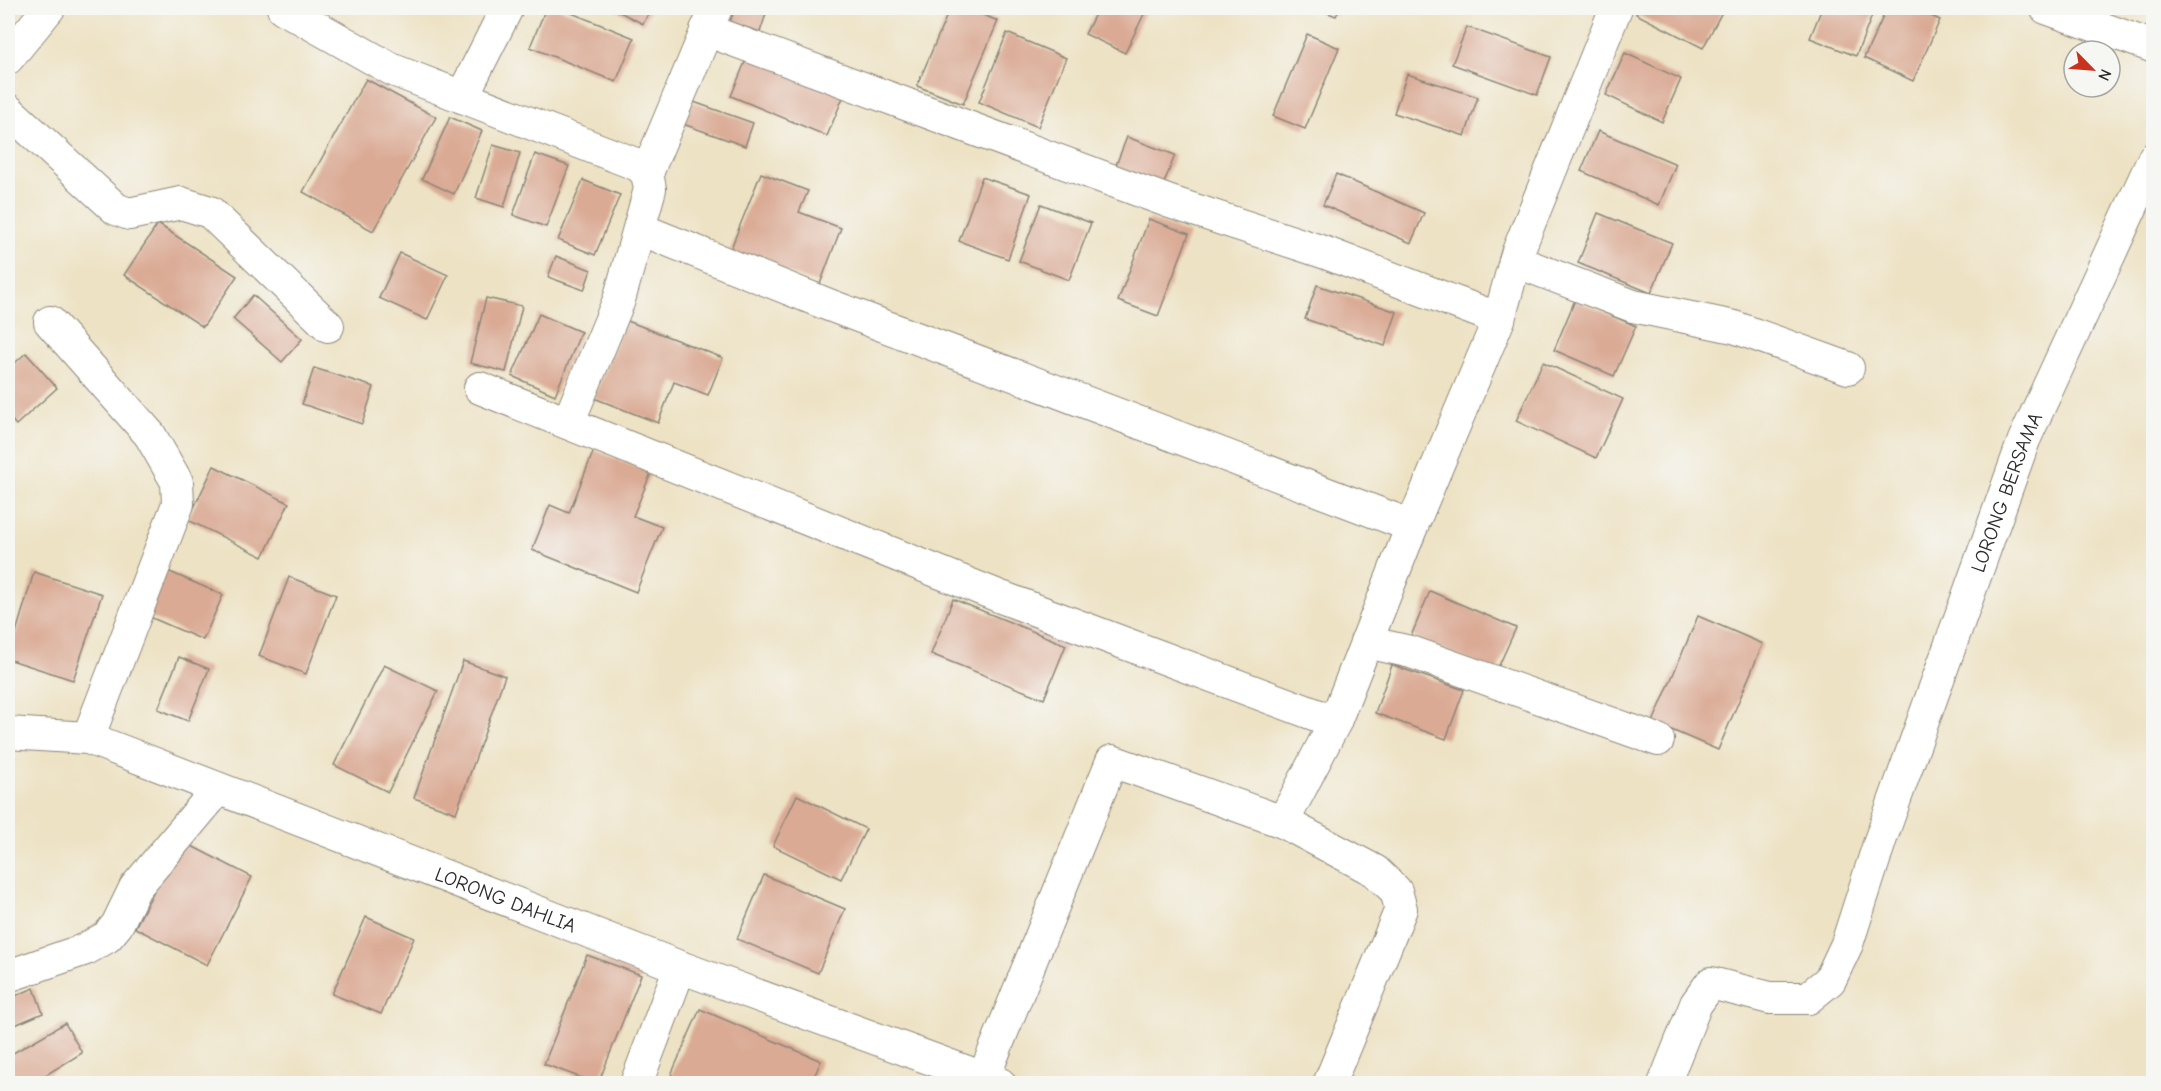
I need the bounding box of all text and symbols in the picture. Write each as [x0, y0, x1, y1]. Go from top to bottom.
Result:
north arrow [2062, 39, 2122, 99]
text: N [2094, 66, 2115, 83]
street label: LORONG BERSAMA [1966, 409, 2047, 575]
street label: LORONG DAHLIA [432, 862, 580, 938]

